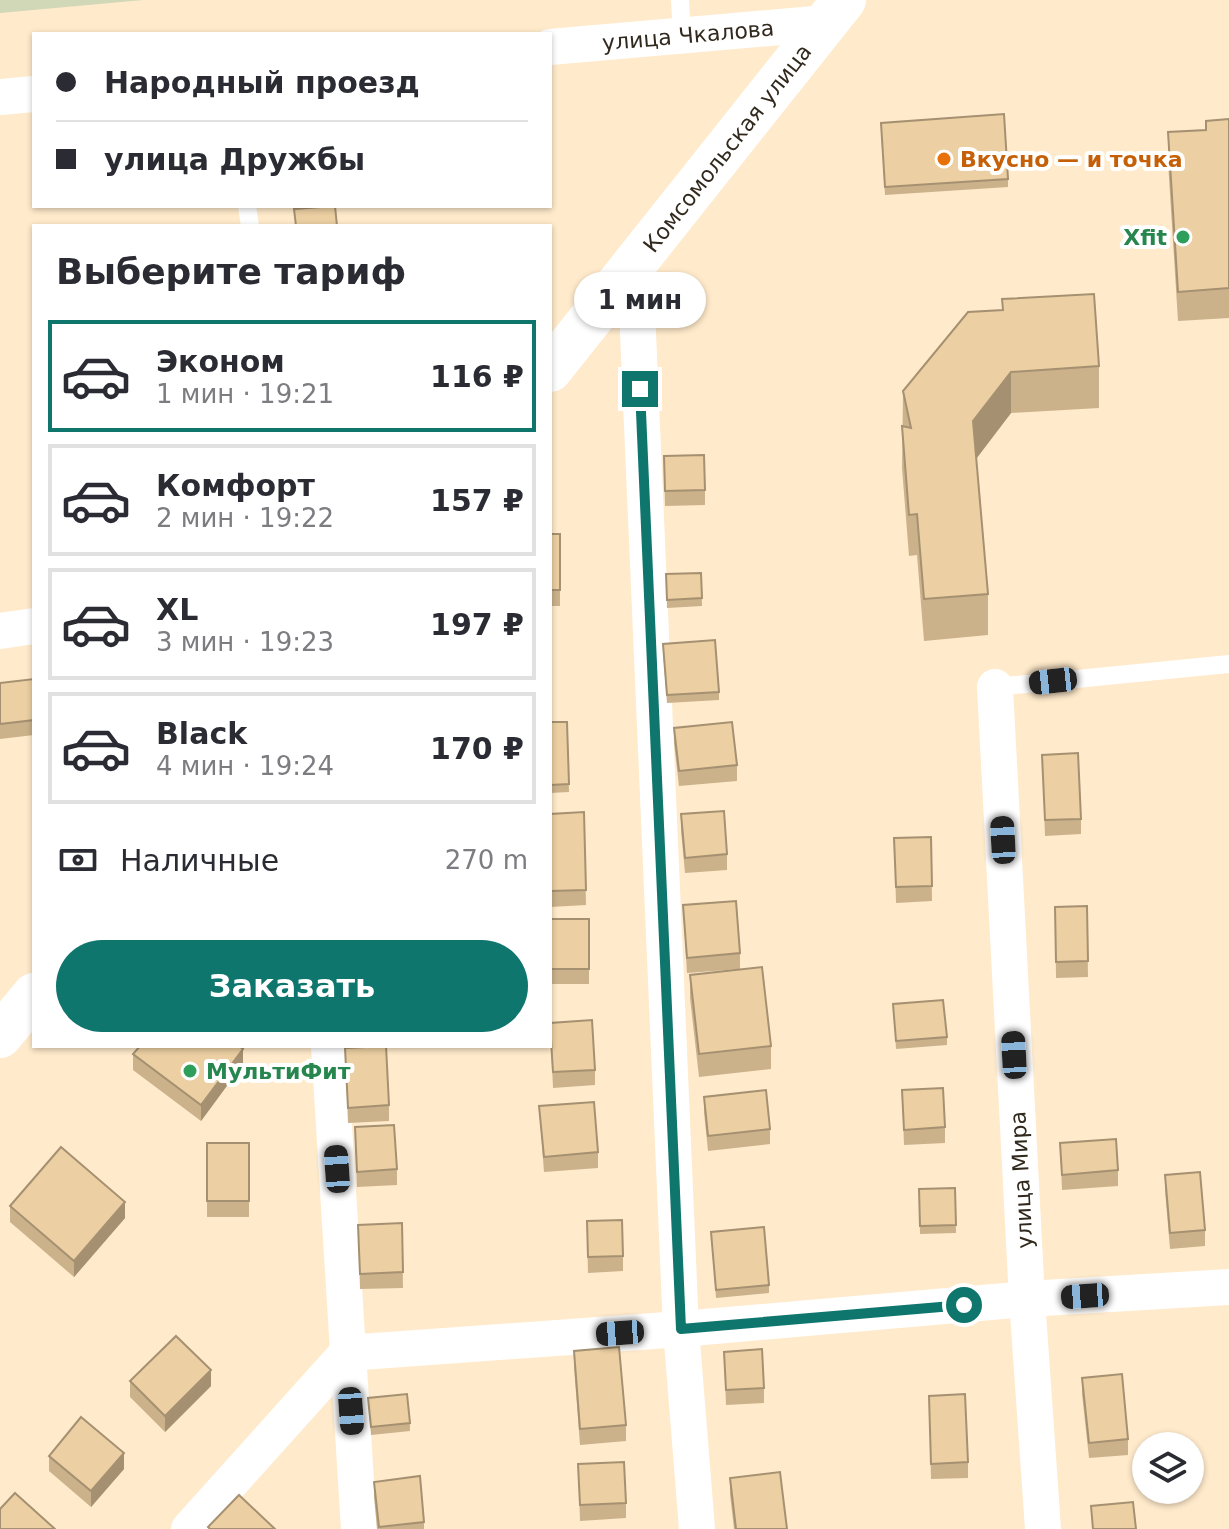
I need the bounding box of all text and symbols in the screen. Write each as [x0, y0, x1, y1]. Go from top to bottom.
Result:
street label: улица Чкалова [601, 16, 775, 55]
street label: Комсомольская улица [638, 39, 816, 257]
text: Народный проезд [104, 65, 420, 100]
text: улица Дружбы [104, 142, 365, 177]
place label: Вкусно — и точка [960, 147, 1183, 172]
marker: Вкусно — и точка [935, 150, 953, 168]
place label: Xfit [1123, 225, 1167, 250]
marker: Xfit [1174, 228, 1192, 246]
text: Выберите тариф [56, 251, 406, 292]
callout: 1 мин [574, 273, 706, 329]
text: 1 мин [598, 285, 682, 315]
icon: car [60, 340, 132, 412]
text: Эконом [156, 344, 285, 379]
text: 116 ₽ [430, 359, 524, 394]
route end [622, 371, 658, 407]
text: 1 мин · 19:21 [156, 379, 334, 409]
icon: car [60, 464, 132, 536]
text: Комфорт [156, 468, 315, 503]
text: 157 ₽ [430, 483, 524, 518]
text: 2 мин · 19:22 [156, 503, 334, 533]
icon: car [60, 588, 132, 660]
text: XL [156, 592, 198, 627]
text: 197 ₽ [430, 607, 524, 642]
text: 3 мин · 19:23 [156, 627, 334, 657]
car [1028, 667, 1078, 695]
icon: car [60, 712, 132, 784]
text: Black [156, 716, 247, 751]
text: 170 ₽ [430, 731, 524, 766]
text: 4 мин · 19:24 [156, 751, 334, 781]
car [990, 815, 1016, 865]
icon: cash [56, 838, 100, 882]
text: Наличные [120, 843, 279, 878]
text: 270 m [445, 845, 528, 875]
button: Заказать [56, 940, 528, 1032]
car [1001, 1030, 1027, 1080]
place label: МультиФит [206, 1059, 351, 1084]
marker: МультиФит [181, 1062, 199, 1080]
street label: улица Мира [1005, 1111, 1038, 1249]
car [323, 1144, 351, 1194]
car [1060, 1282, 1110, 1310]
route start [946, 1287, 982, 1323]
car [595, 1319, 645, 1347]
car [337, 1386, 365, 1436]
map controls [1132, 1432, 1204, 1504]
button: layers [1132, 1432, 1204, 1504]

